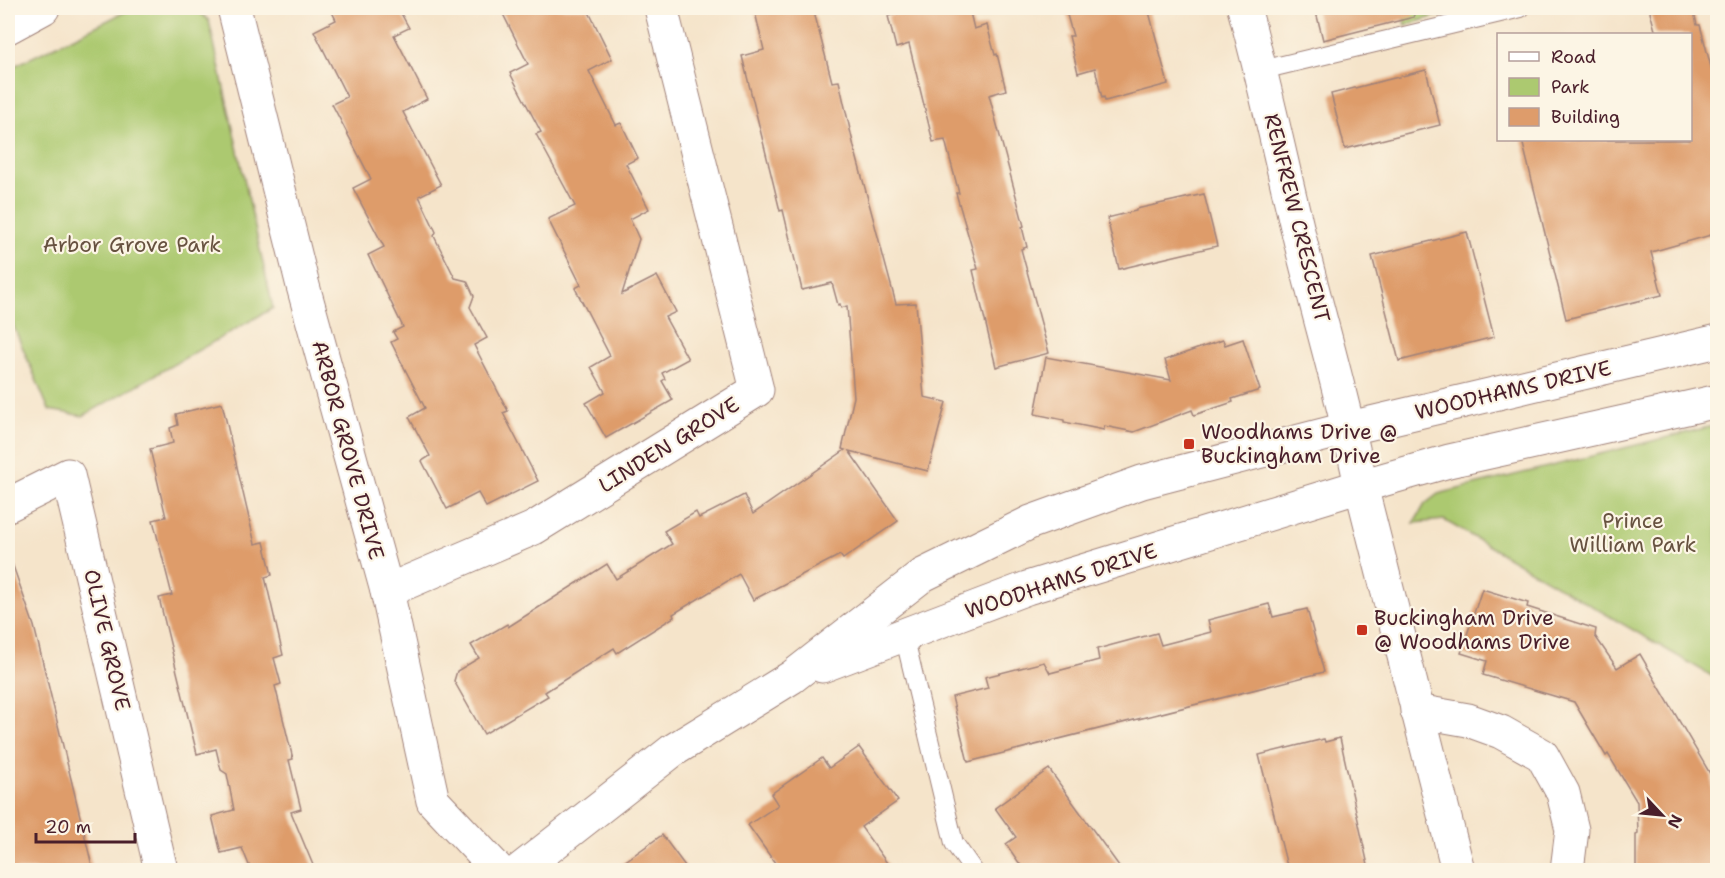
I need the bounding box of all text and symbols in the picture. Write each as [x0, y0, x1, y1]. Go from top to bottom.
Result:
legend [1497, 33, 1692, 141]
text: Road [1551, 45, 1596, 69]
text: Park [1551, 75, 1590, 99]
text: Building [1551, 105, 1620, 129]
street label: RENFREW CRESCENT [1257, 111, 1337, 325]
park label: Arbor Grove Park [43, 231, 221, 259]
street label: ARBOR GROVE DRIVE [305, 337, 391, 563]
street label: WOODHAMS DRIVE [1412, 354, 1614, 426]
street label: LINDEN GROVE [593, 390, 745, 500]
place label: Woodhams Drive @ Buckingham Drive [1201, 418, 1397, 470]
marker: Woodhams Drive @ Buckingham Drive [1182, 437, 1196, 451]
park label: Prince William Park [1569, 507, 1697, 559]
street label: WOODHAMS DRIVE [961, 537, 1161, 625]
street label: OLIVE GROVE [77, 567, 137, 713]
place label: Buckingham Drive @ Woodhams Drive [1374, 604, 1570, 656]
marker: Buckingham Drive @ Woodhams Drive [1355, 623, 1369, 637]
north arrow [1632, 785, 1692, 845]
scale bar [36, 806, 135, 844]
text: N [1663, 811, 1687, 832]
text: 20 m [45, 815, 91, 839]

